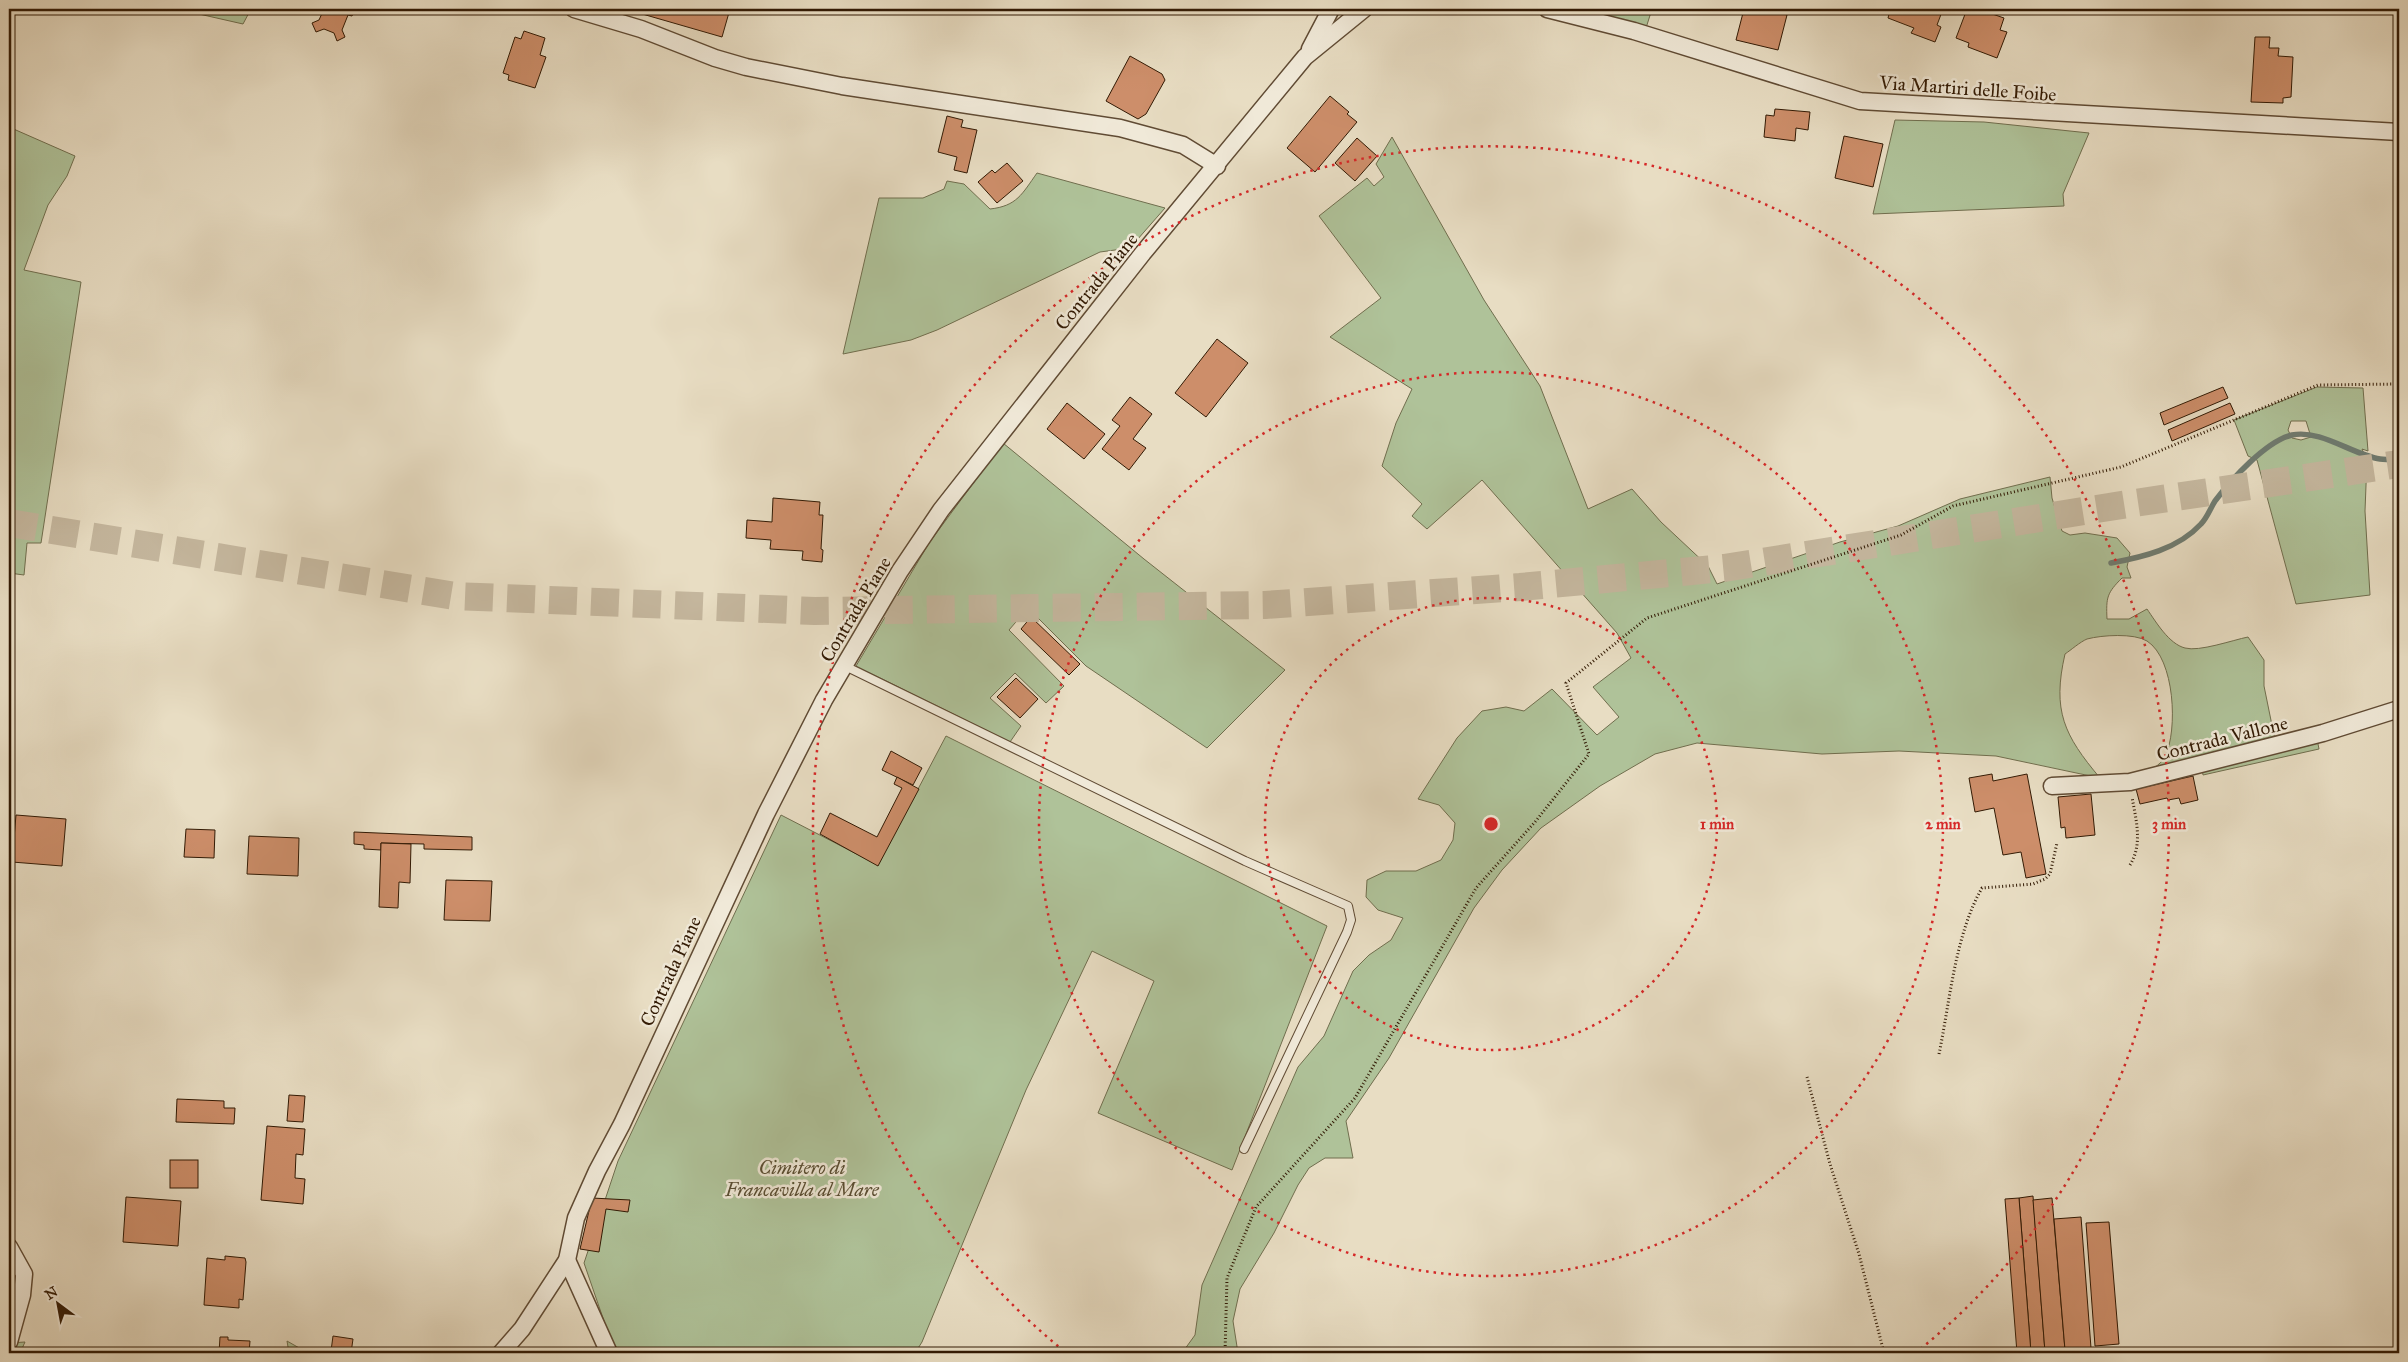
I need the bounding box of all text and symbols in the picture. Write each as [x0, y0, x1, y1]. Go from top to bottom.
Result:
street label: Via Martiri delle Foibe [1878, 71, 2057, 106]
street label: Contrada Piane [1050, 228, 1143, 335]
street label: Contrada Piane [815, 552, 896, 666]
street label: Contrada Vallone [2154, 711, 2290, 766]
centre of rings [1482, 815, 1500, 833]
text: 1 min [1700, 815, 1735, 833]
text: 2 min [1925, 815, 1962, 833]
text: 3 min [2152, 815, 2187, 834]
street label: Contrada Piane [635, 912, 706, 1030]
park label: Cimitero di Francavilla al Mare [724, 1156, 880, 1201]
north arrow [32, 1280, 82, 1330]
text: N [42, 1283, 61, 1304]

